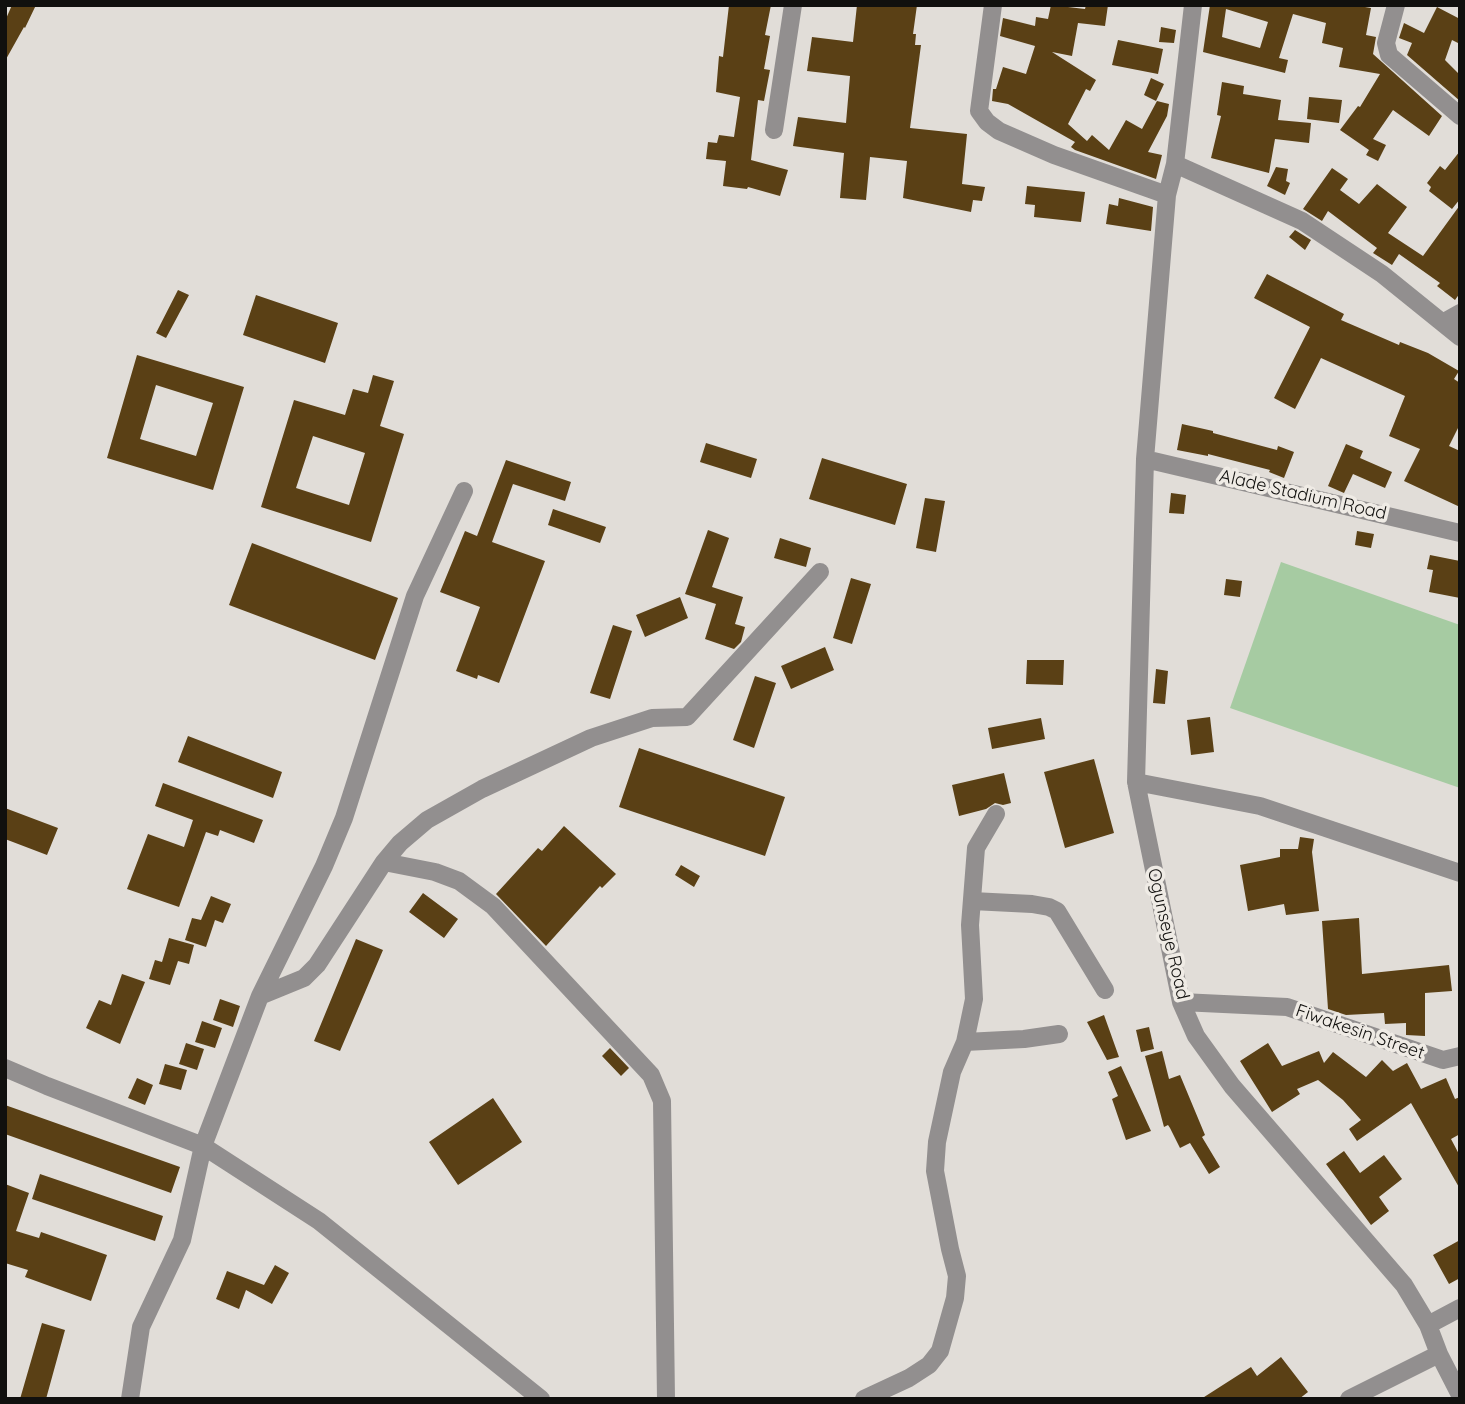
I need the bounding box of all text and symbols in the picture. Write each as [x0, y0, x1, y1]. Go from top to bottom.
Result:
street label: Alade Stadium Road [1217, 465, 1389, 525]
street label: Ogunseye Road [1142, 866, 1194, 1002]
street label: Fiwakesin Street [1293, 1000, 1427, 1064]

